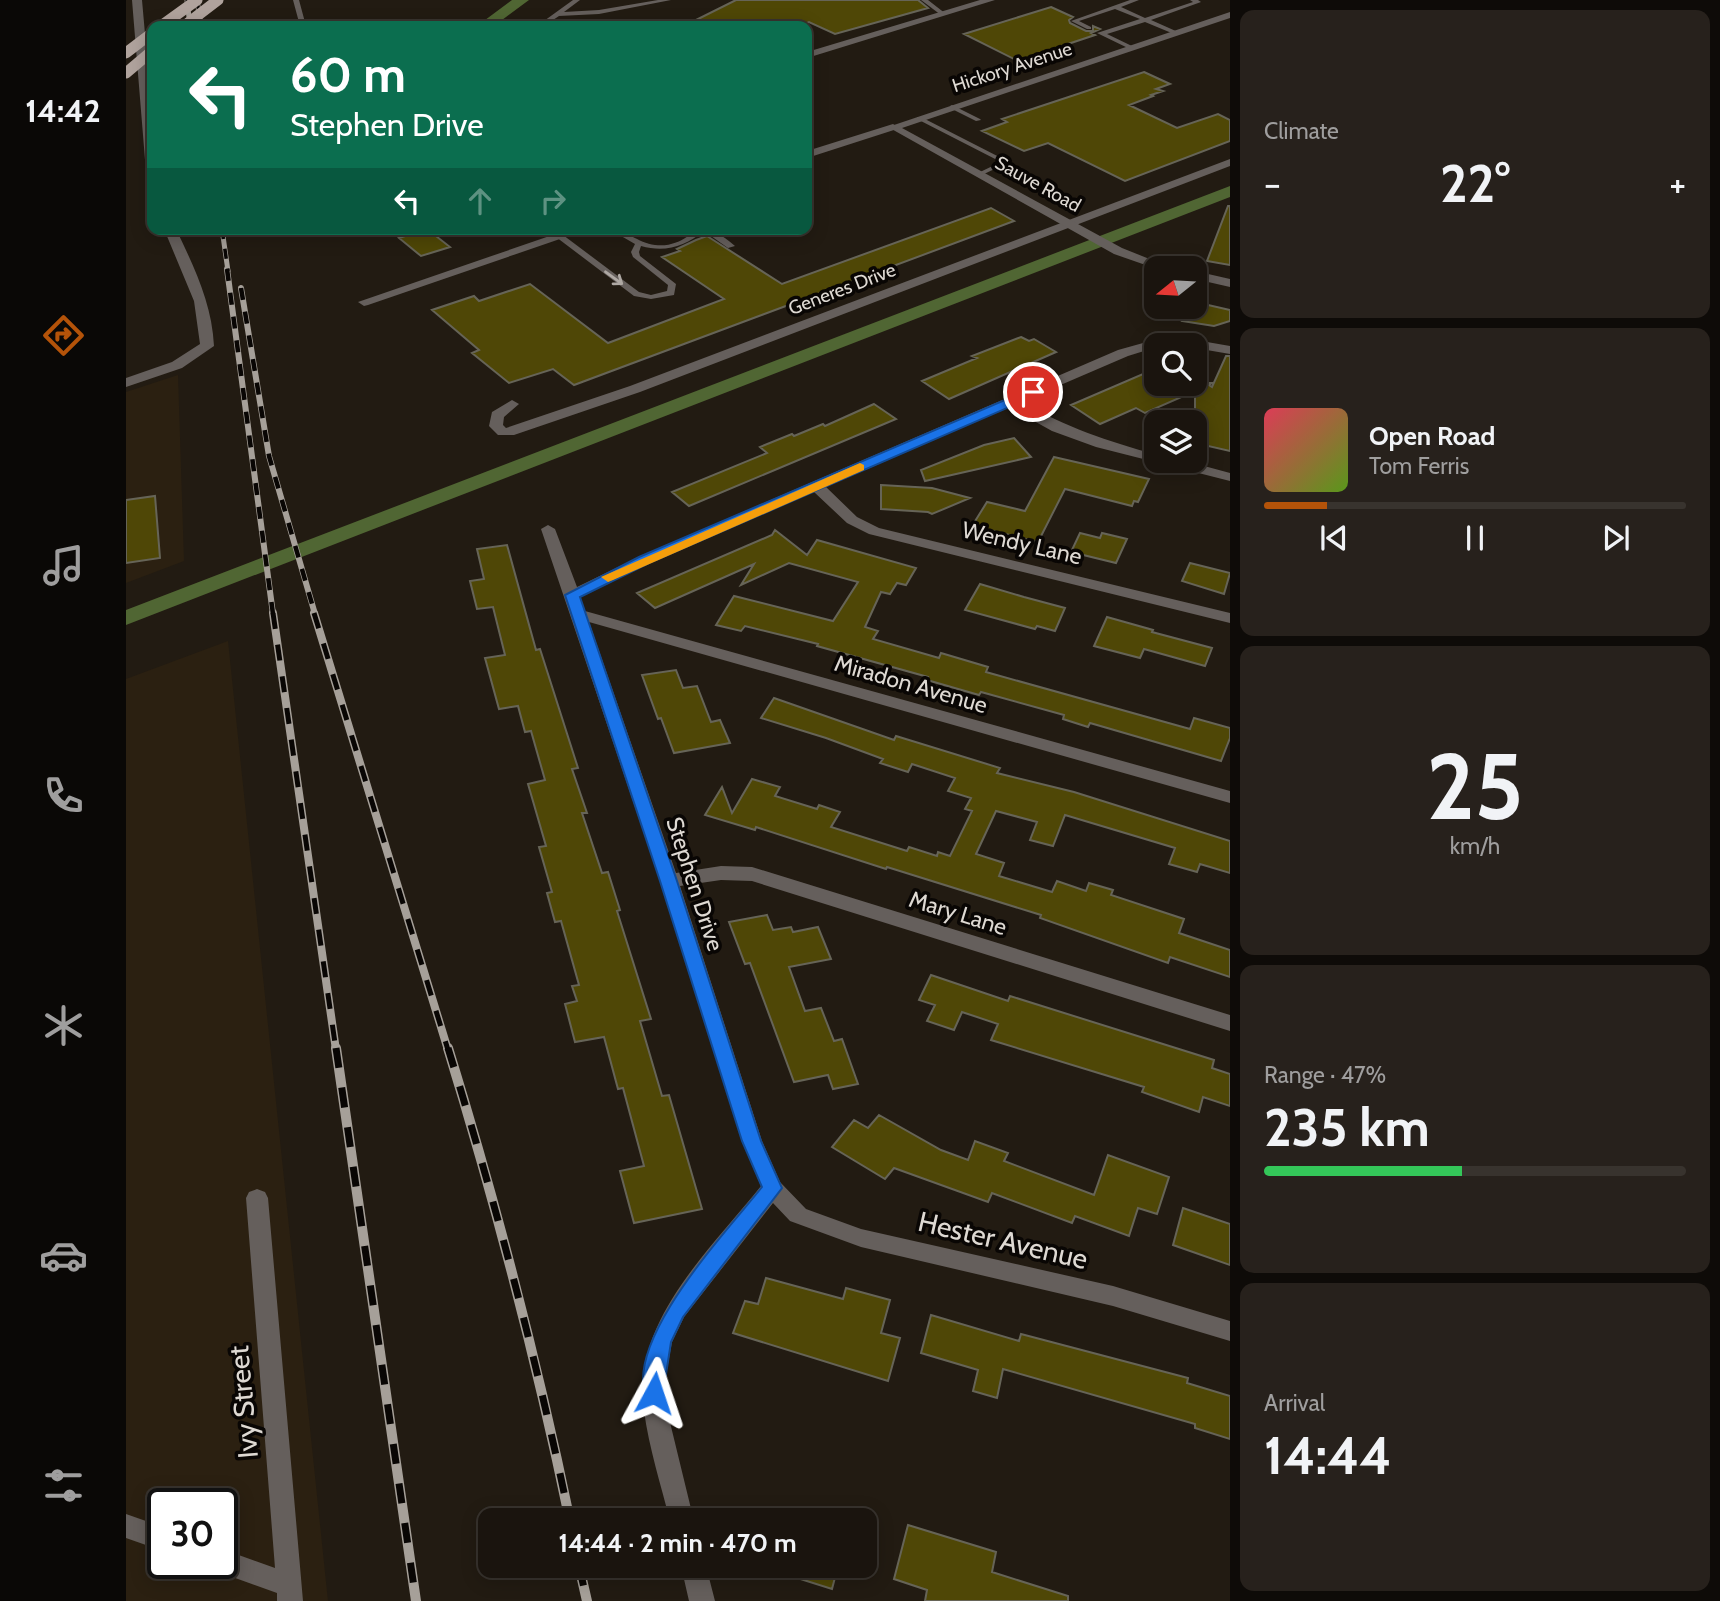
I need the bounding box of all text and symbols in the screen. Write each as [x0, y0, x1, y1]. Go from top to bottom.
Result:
street label: Hickory Avenue [949, 37, 1075, 97]
text: 60 m [290, 45, 406, 104]
icon: left [175, 49, 266, 140]
text: 14:42 [25, 91, 101, 130]
text: Stephen Drive [290, 105, 484, 144]
text: Climate [1264, 117, 1339, 145]
street label: Sauve Road [991, 151, 1085, 217]
text: 22° [1440, 152, 1510, 215]
text: − [1264, 160, 1281, 207]
text: + [1669, 160, 1686, 207]
icon: left [388, 182, 426, 220]
icon: ahead [461, 182, 499, 220]
icon: right [534, 182, 572, 220]
north arrow [1144, 256, 1208, 318]
map controls [1144, 256, 1207, 473]
street label: Generes Drive [785, 258, 899, 320]
one-way arrow [604, 271, 623, 286]
icon: directions [39, 311, 88, 360]
button: search [1144, 333, 1207, 396]
pin [1003, 362, 1063, 422]
icon: arrive [1014, 373, 1052, 411]
button: layers [1144, 410, 1207, 473]
text: Open Road [1369, 420, 1495, 452]
text: Tom Ferris [1369, 452, 1469, 480]
street label: Wendy Lane [959, 516, 1085, 570]
icon: previous [1315, 519, 1353, 557]
icon: pause [1456, 519, 1494, 557]
icon: next [1597, 519, 1635, 557]
icon: music [39, 541, 88, 590]
street label: Miradon Avenue [831, 649, 991, 719]
text: 25 [1426, 731, 1524, 842]
icon: phone [39, 771, 88, 820]
street label: Stephen Drive [660, 813, 730, 955]
text: km/h [1450, 832, 1500, 860]
street label: Mary Lane [906, 885, 1011, 941]
icon: climate [39, 1001, 88, 1050]
text: Range · 47% [1264, 1061, 1386, 1089]
text: 235 km [1264, 1096, 1430, 1159]
street label: Hester Avenue [915, 1204, 1091, 1276]
icon: car [39, 1231, 88, 1280]
street label: Ivy Street [221, 1344, 265, 1460]
position arrow [617, 1356, 691, 1430]
text: Arrival [1264, 1389, 1325, 1417]
text: 14:44 [1264, 1424, 1392, 1487]
icon: filters [39, 1461, 88, 1510]
speed limit sign: 30 [147, 1488, 238, 1579]
text: 14:44 · 2 min · 470 m [558, 1527, 797, 1559]

